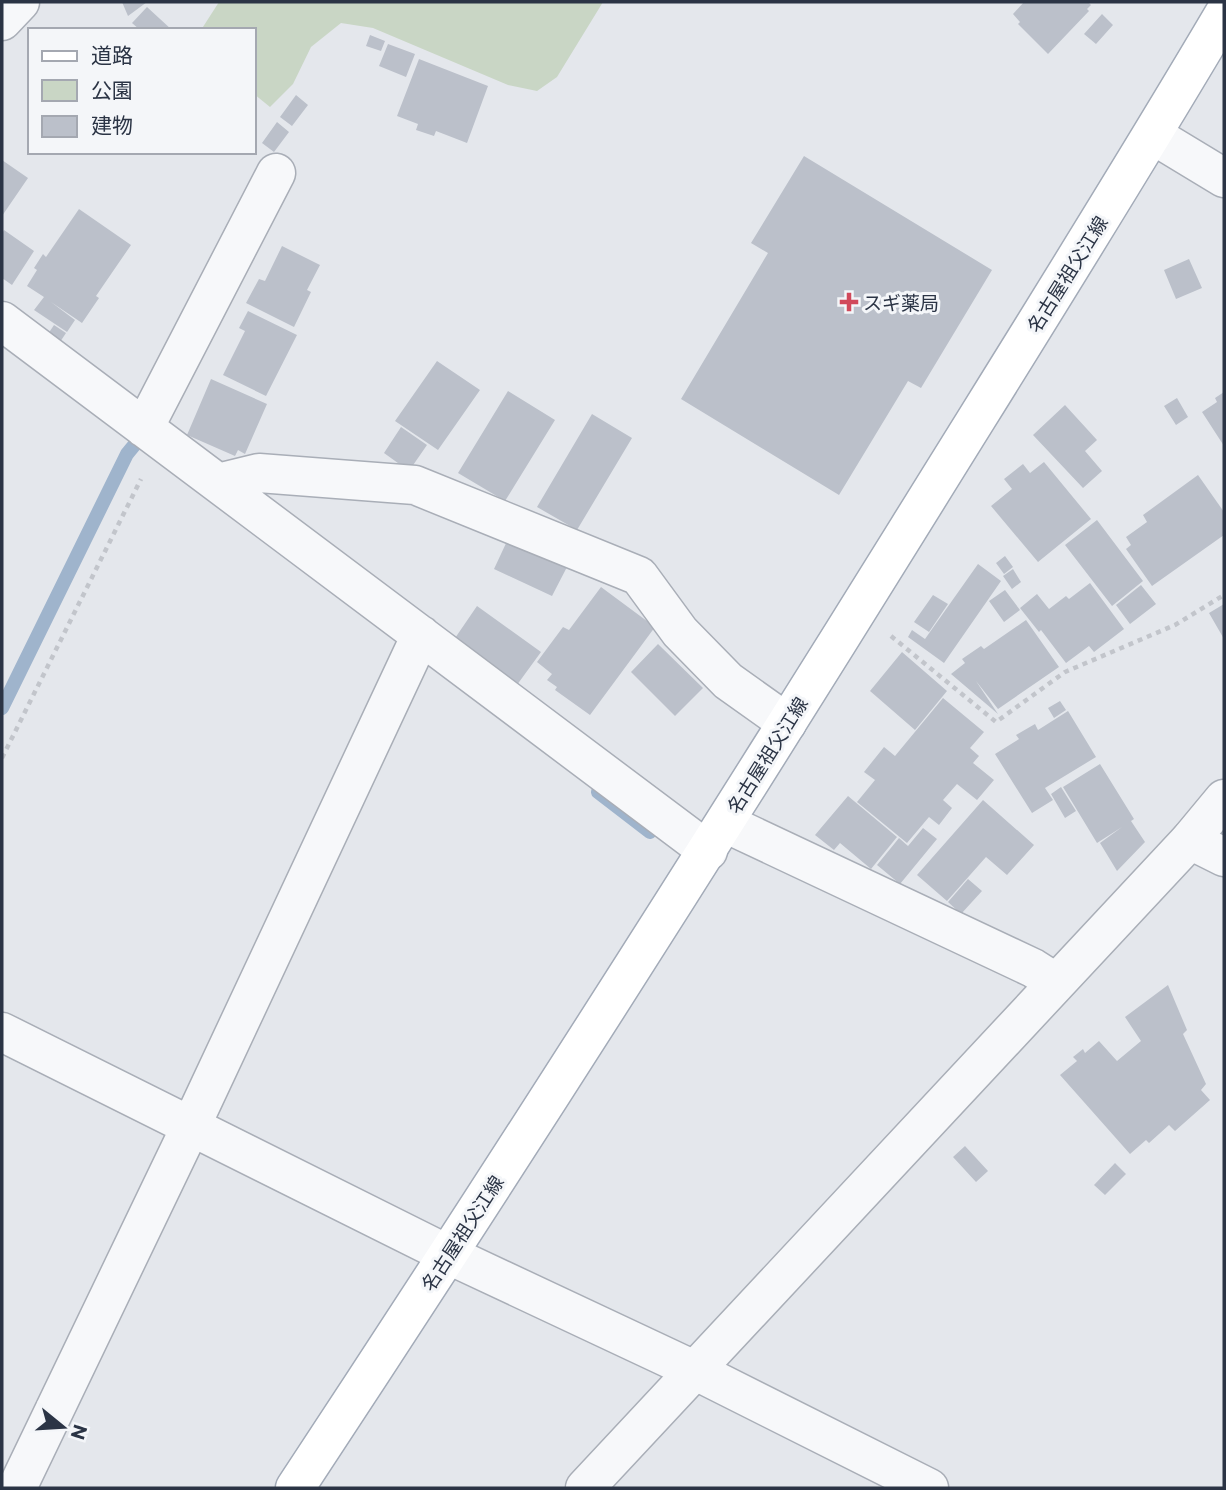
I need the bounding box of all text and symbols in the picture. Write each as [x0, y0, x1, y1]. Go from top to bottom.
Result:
legend [28, 28, 256, 154]
text: 道路 [91, 42, 133, 67]
text: 公園 [91, 77, 133, 102]
text: 建物 [91, 112, 133, 137]
street label: 名古屋祖父江線 [1022, 212, 1112, 336]
place label: スギ薬局 [863, 291, 939, 314]
marker: スギ薬局 [841, 294, 857, 310]
street label: 名古屋祖父江線 [722, 693, 812, 817]
street label: 名古屋祖父江線 [416, 1171, 508, 1295]
north arrow [28, 1392, 98, 1462]
text: N [67, 1422, 93, 1443]

